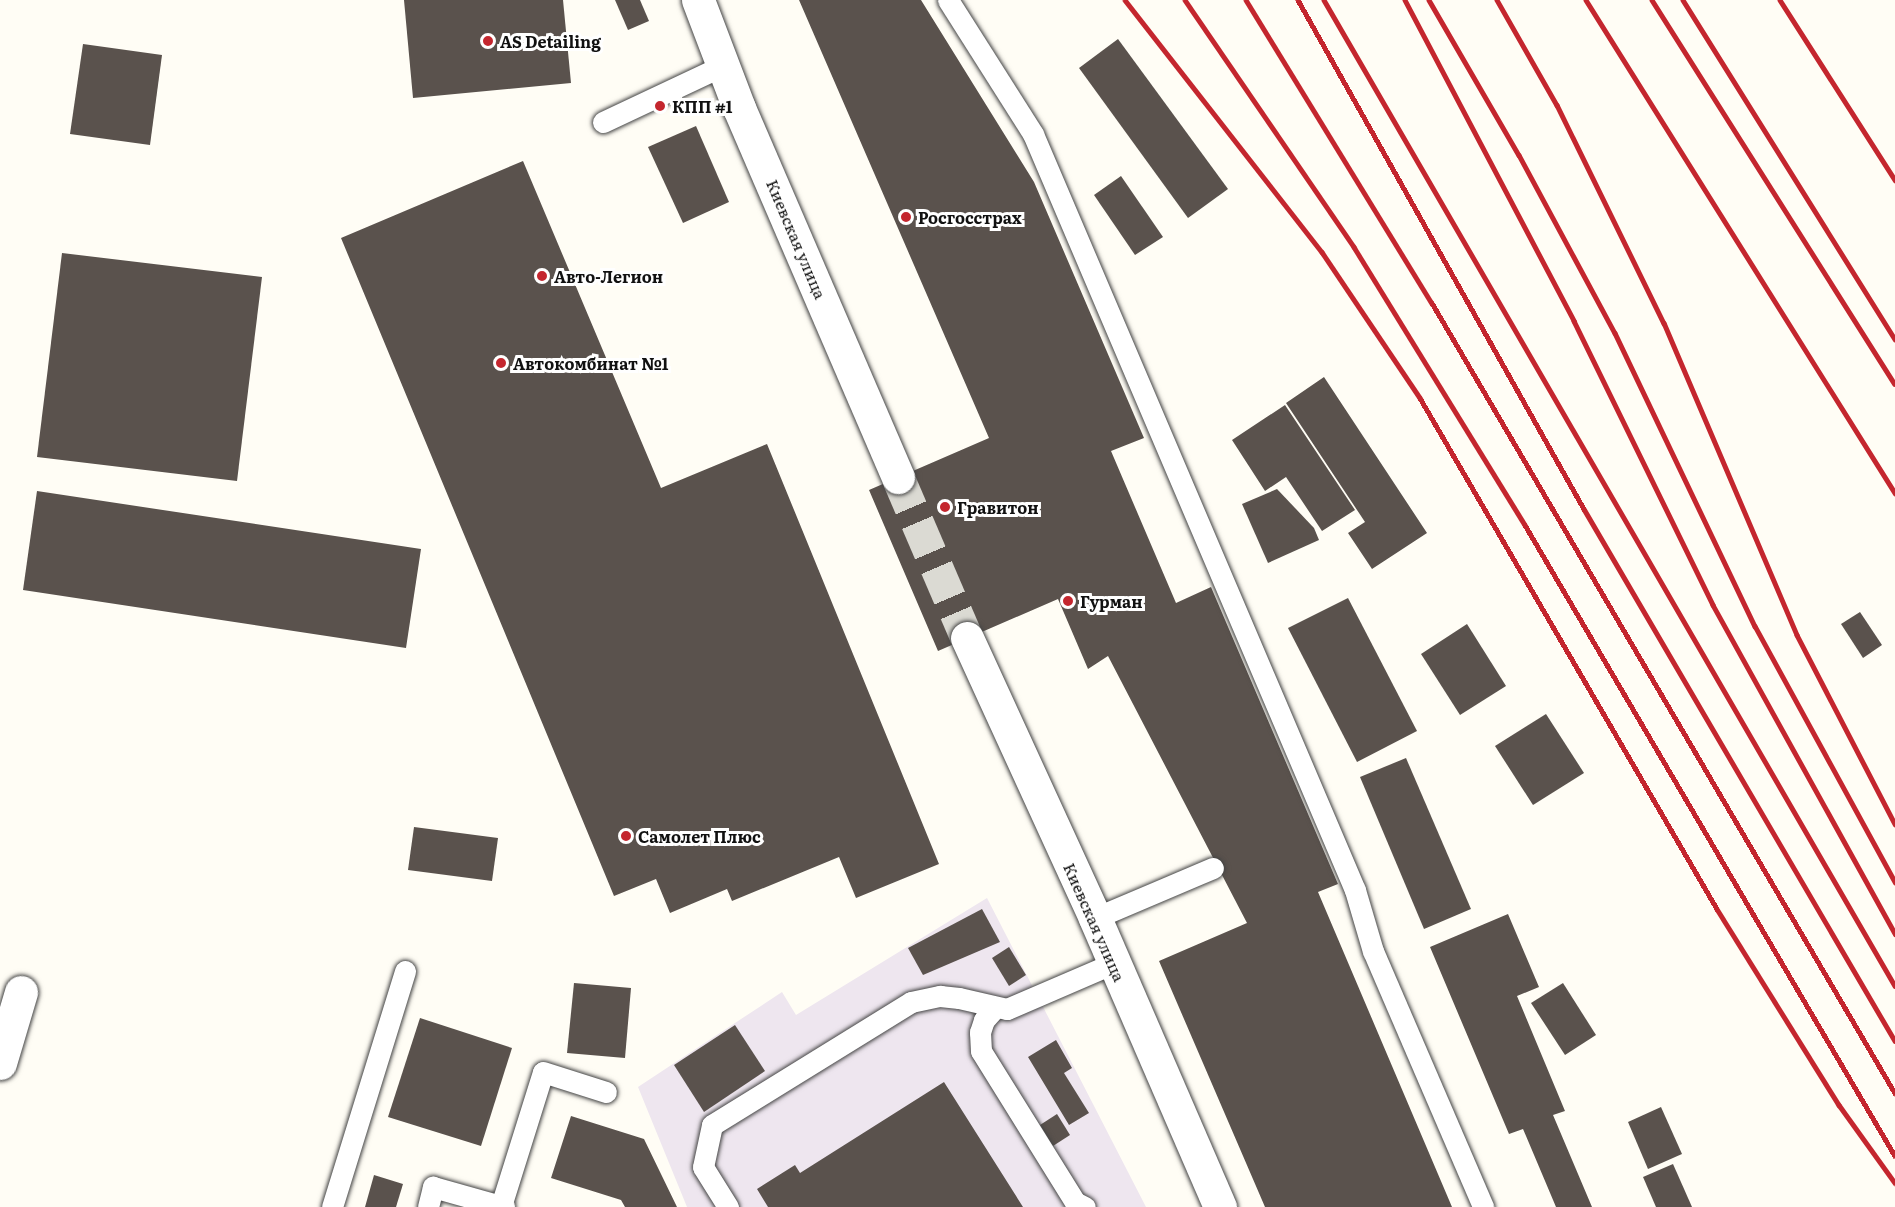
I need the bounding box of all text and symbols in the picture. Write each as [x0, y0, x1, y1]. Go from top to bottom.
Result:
place label: AS Detailing [500, 31, 601, 51]
marker: AS Detailing [481, 34, 495, 48]
place label: КПП #1 [672, 96, 732, 116]
marker: КПП #1 [653, 99, 667, 113]
street label: Киевская улица [763, 176, 831, 302]
place label: Росгосстрах [918, 207, 1022, 227]
marker: Росгосстрах [899, 210, 913, 224]
place label: Авто-Легион [554, 266, 663, 286]
marker: Авто-Легион [535, 269, 549, 283]
place label: Автокомбинат №1 [513, 353, 668, 373]
marker: Автокомбинат №1 [494, 356, 508, 370]
place label: Гравитон [957, 497, 1039, 517]
marker: Гравитон [938, 500, 952, 514]
place label: Гурман [1080, 591, 1143, 611]
marker: Гурман [1061, 594, 1075, 608]
place label: Самолет Плюс [638, 826, 761, 846]
marker: Самолет Плюс [619, 829, 633, 843]
street label: Киевская улица [1060, 860, 1130, 984]

